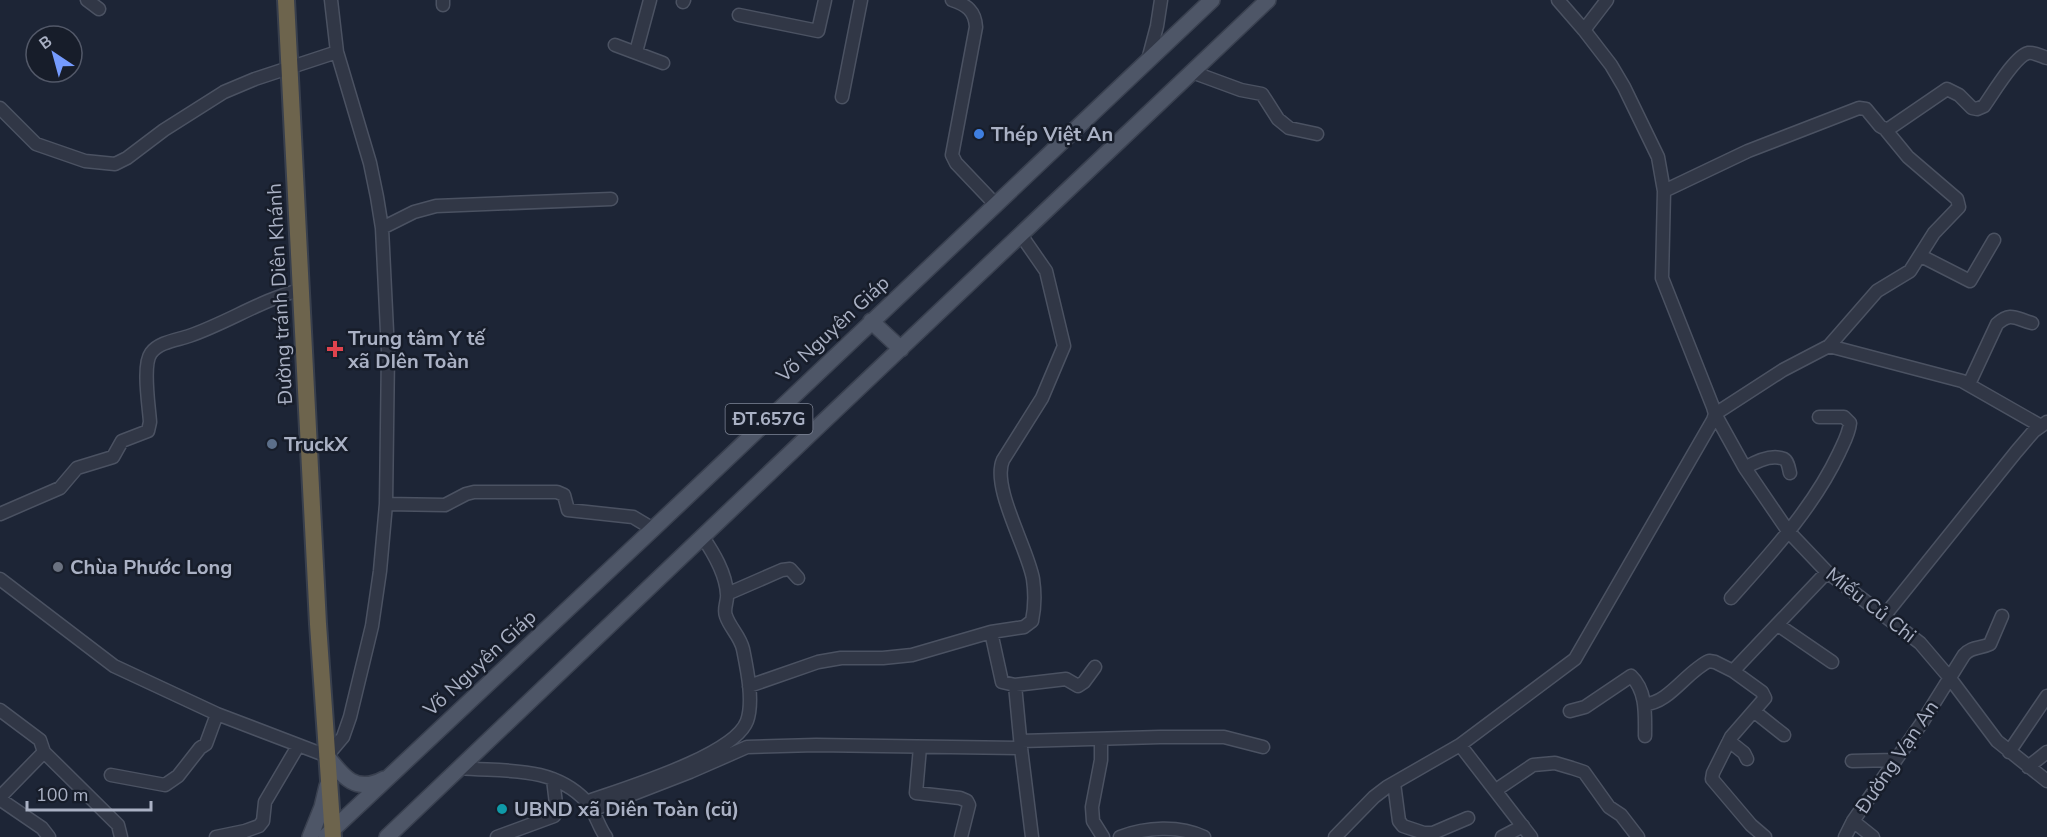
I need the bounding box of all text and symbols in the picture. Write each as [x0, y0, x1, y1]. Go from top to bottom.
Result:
north arrow [24, 24, 84, 84]
text: B [35, 31, 57, 55]
place label: Thép Việt An [991, 121, 1113, 148]
marker: Thép Việt An [972, 127, 986, 141]
street label: Đường tránh Diên Khánh [261, 183, 299, 406]
street label: Võ Nguyên Giáp [770, 270, 895, 389]
place label: Trung tâm Y tế xã DIên Toàn [347, 325, 486, 375]
marker: Trung tâm Y tế xã DIên Toàn [326, 340, 344, 358]
road number: ĐT.657G [726, 404, 812, 434]
place label: TruckX [284, 431, 348, 458]
marker: TruckX [265, 437, 279, 451]
place label: Chùa Phước Long [70, 554, 232, 581]
marker: Chùa Phước Long [51, 560, 65, 574]
street label: Miếu Củ Chi [1820, 561, 1922, 649]
street label: Võ Nguyên Giáp [417, 604, 542, 723]
street label: Đường Vạn An [1849, 695, 1945, 820]
scale bar [27, 774, 152, 812]
text: 100 m [36, 783, 88, 807]
place label: UBND xã Diên Toàn (cũ) [514, 796, 739, 823]
marker: UBND xã Diên Toàn (cũ) [495, 802, 509, 816]

